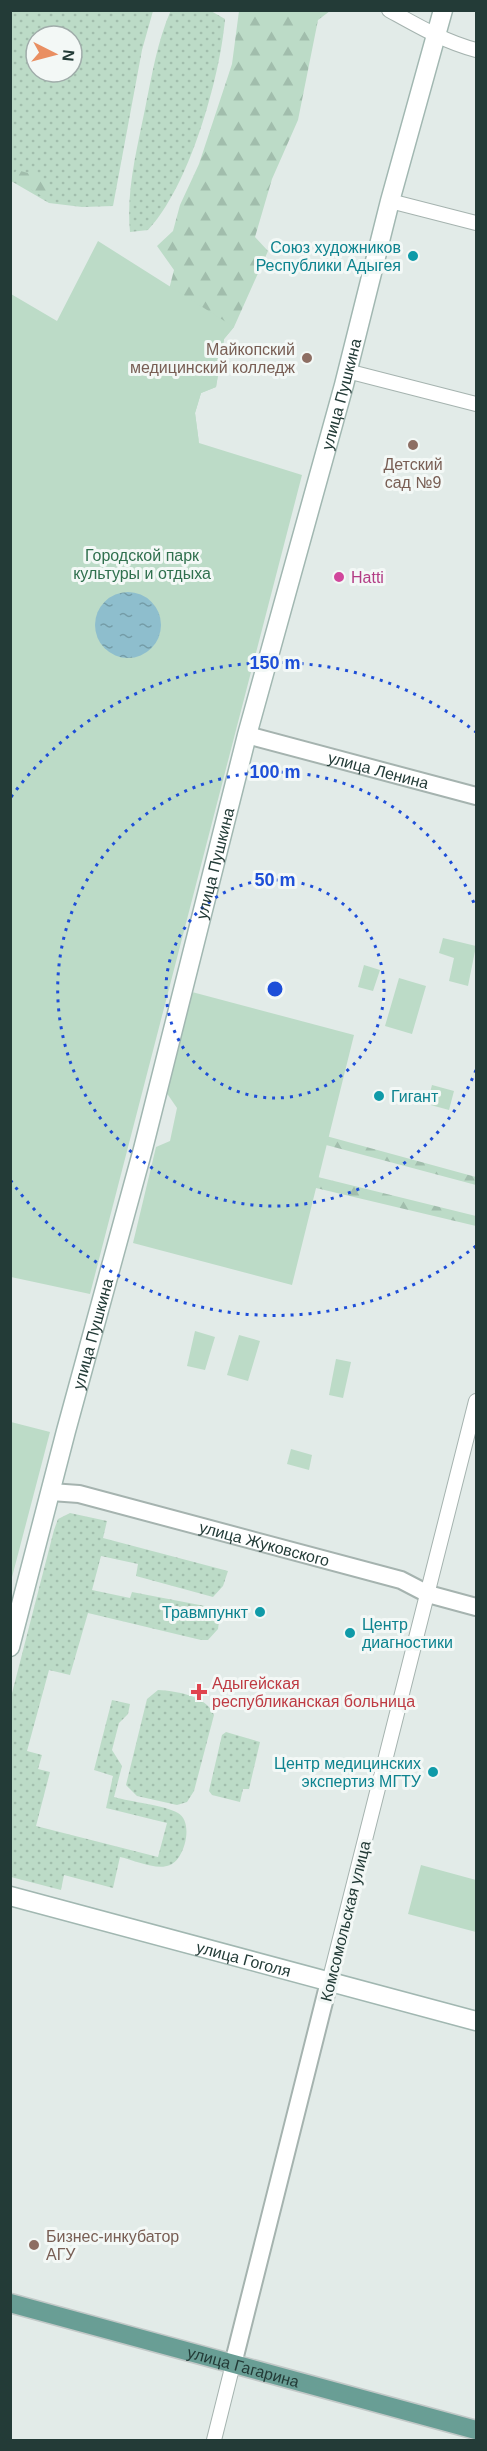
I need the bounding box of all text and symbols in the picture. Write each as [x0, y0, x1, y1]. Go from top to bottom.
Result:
north arrow [24, 24, 84, 84]
text: N [59, 49, 77, 62]
place label: Союз художников Республики Адыгея [256, 239, 401, 274]
marker: Союз художников Республики Адыгея [406, 249, 420, 263]
street label: улица Пушкина [318, 337, 364, 452]
place label: Майкопский медицинский колледж [130, 341, 295, 376]
marker: Майкопский медицинский колледж [300, 351, 314, 365]
marker: Детский сад №9 [406, 438, 420, 452]
place label: Детский сад №9 [383, 456, 443, 491]
park label: Городской парк культуры и отдыха [73, 547, 211, 582]
place label: Hatti [351, 569, 384, 586]
marker: Hatti [332, 570, 346, 584]
text: 150 m [249, 653, 301, 673]
street label: улица Ленина [326, 749, 431, 792]
text: 100 m [249, 762, 301, 782]
street label: улица Пушкина [193, 806, 237, 921]
text: 50 m [254, 870, 296, 890]
centre of rings [265, 979, 285, 999]
place label: Гигант [391, 1088, 439, 1105]
marker: Гигант [372, 1089, 386, 1103]
street label: улица Пушкина [70, 1276, 116, 1391]
street label: улица Жуковского [197, 1519, 331, 1570]
place label: Травмпункт [162, 1604, 249, 1621]
marker: Травмпункт [253, 1605, 267, 1619]
place label: Центр диагностики [362, 1616, 453, 1651]
marker: Центр диагностики [343, 1626, 357, 1640]
place label: Адыгейская республиканская больница [212, 1675, 415, 1710]
marker: Адыгейская республиканская больница [190, 1683, 208, 1701]
place label: Центр медицинских экспертиз МГТУ [274, 1755, 422, 1790]
marker: Центр медицинских экспертиз МГТУ [426, 1765, 440, 1779]
street label: Комсомольская улица [317, 1839, 374, 2003]
street label: улица Гоголя [195, 1938, 293, 1980]
place label: Бизнес-инкубатор АГУ [46, 2228, 179, 2263]
marker: Бизнес-инкубатор АГУ [27, 2238, 41, 2252]
street label: улица Гагарина [186, 2344, 301, 2390]

